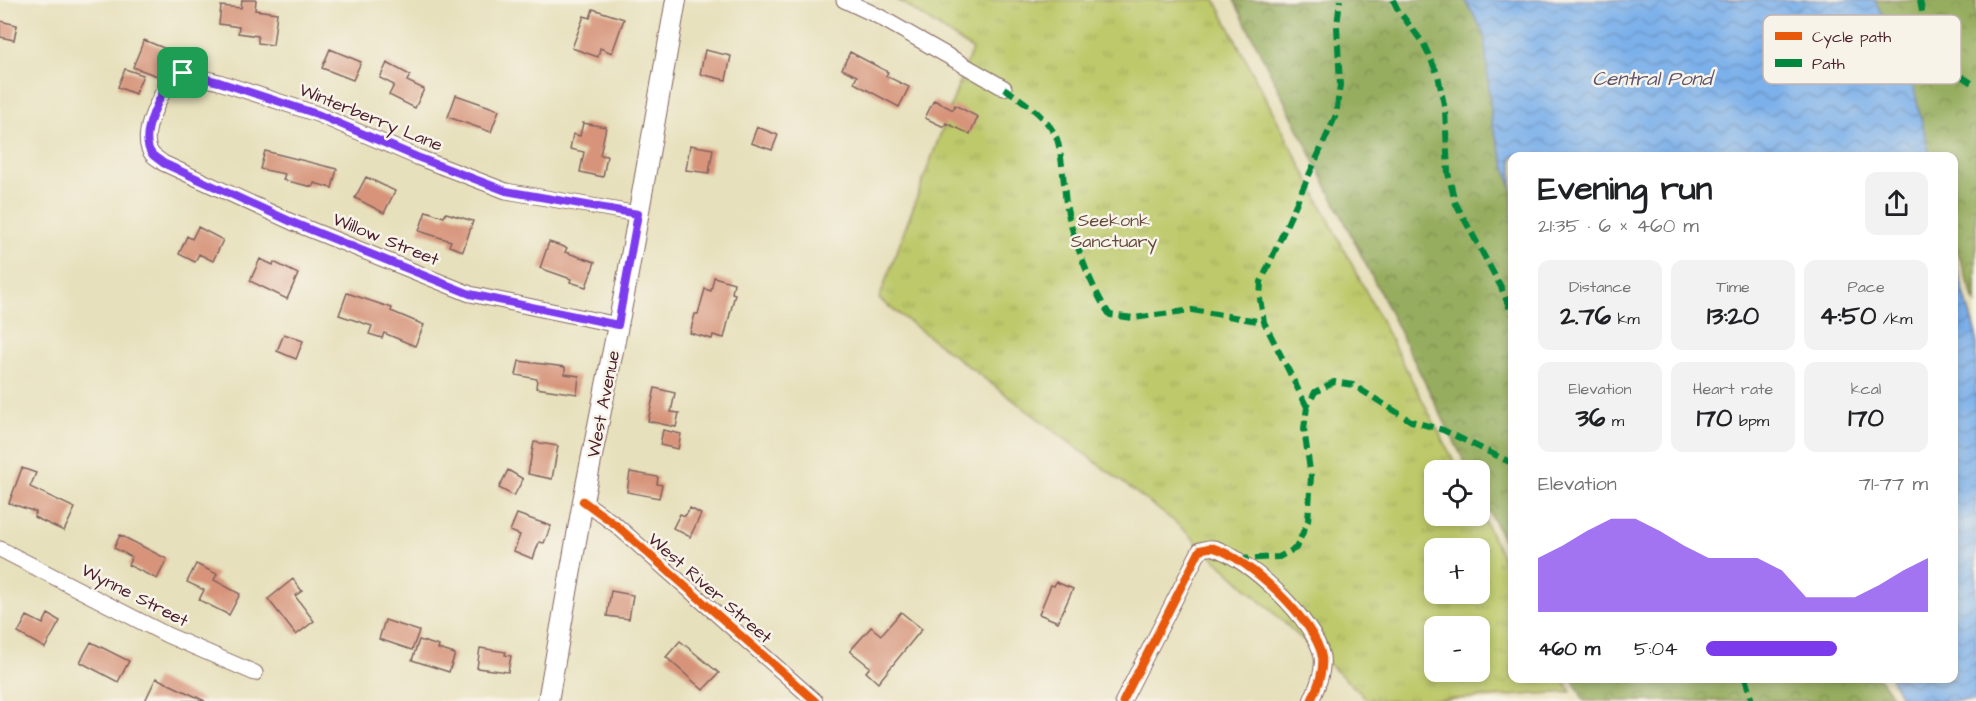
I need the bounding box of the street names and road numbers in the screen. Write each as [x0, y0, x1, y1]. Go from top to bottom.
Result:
street label: Winterberry Lane [295, 77, 447, 159]
street label: Willow Street [329, 207, 443, 272]
street label: West Avenue [581, 348, 626, 460]
street label: West River Street [642, 527, 778, 650]
street label: Wynne Street [76, 558, 193, 634]

